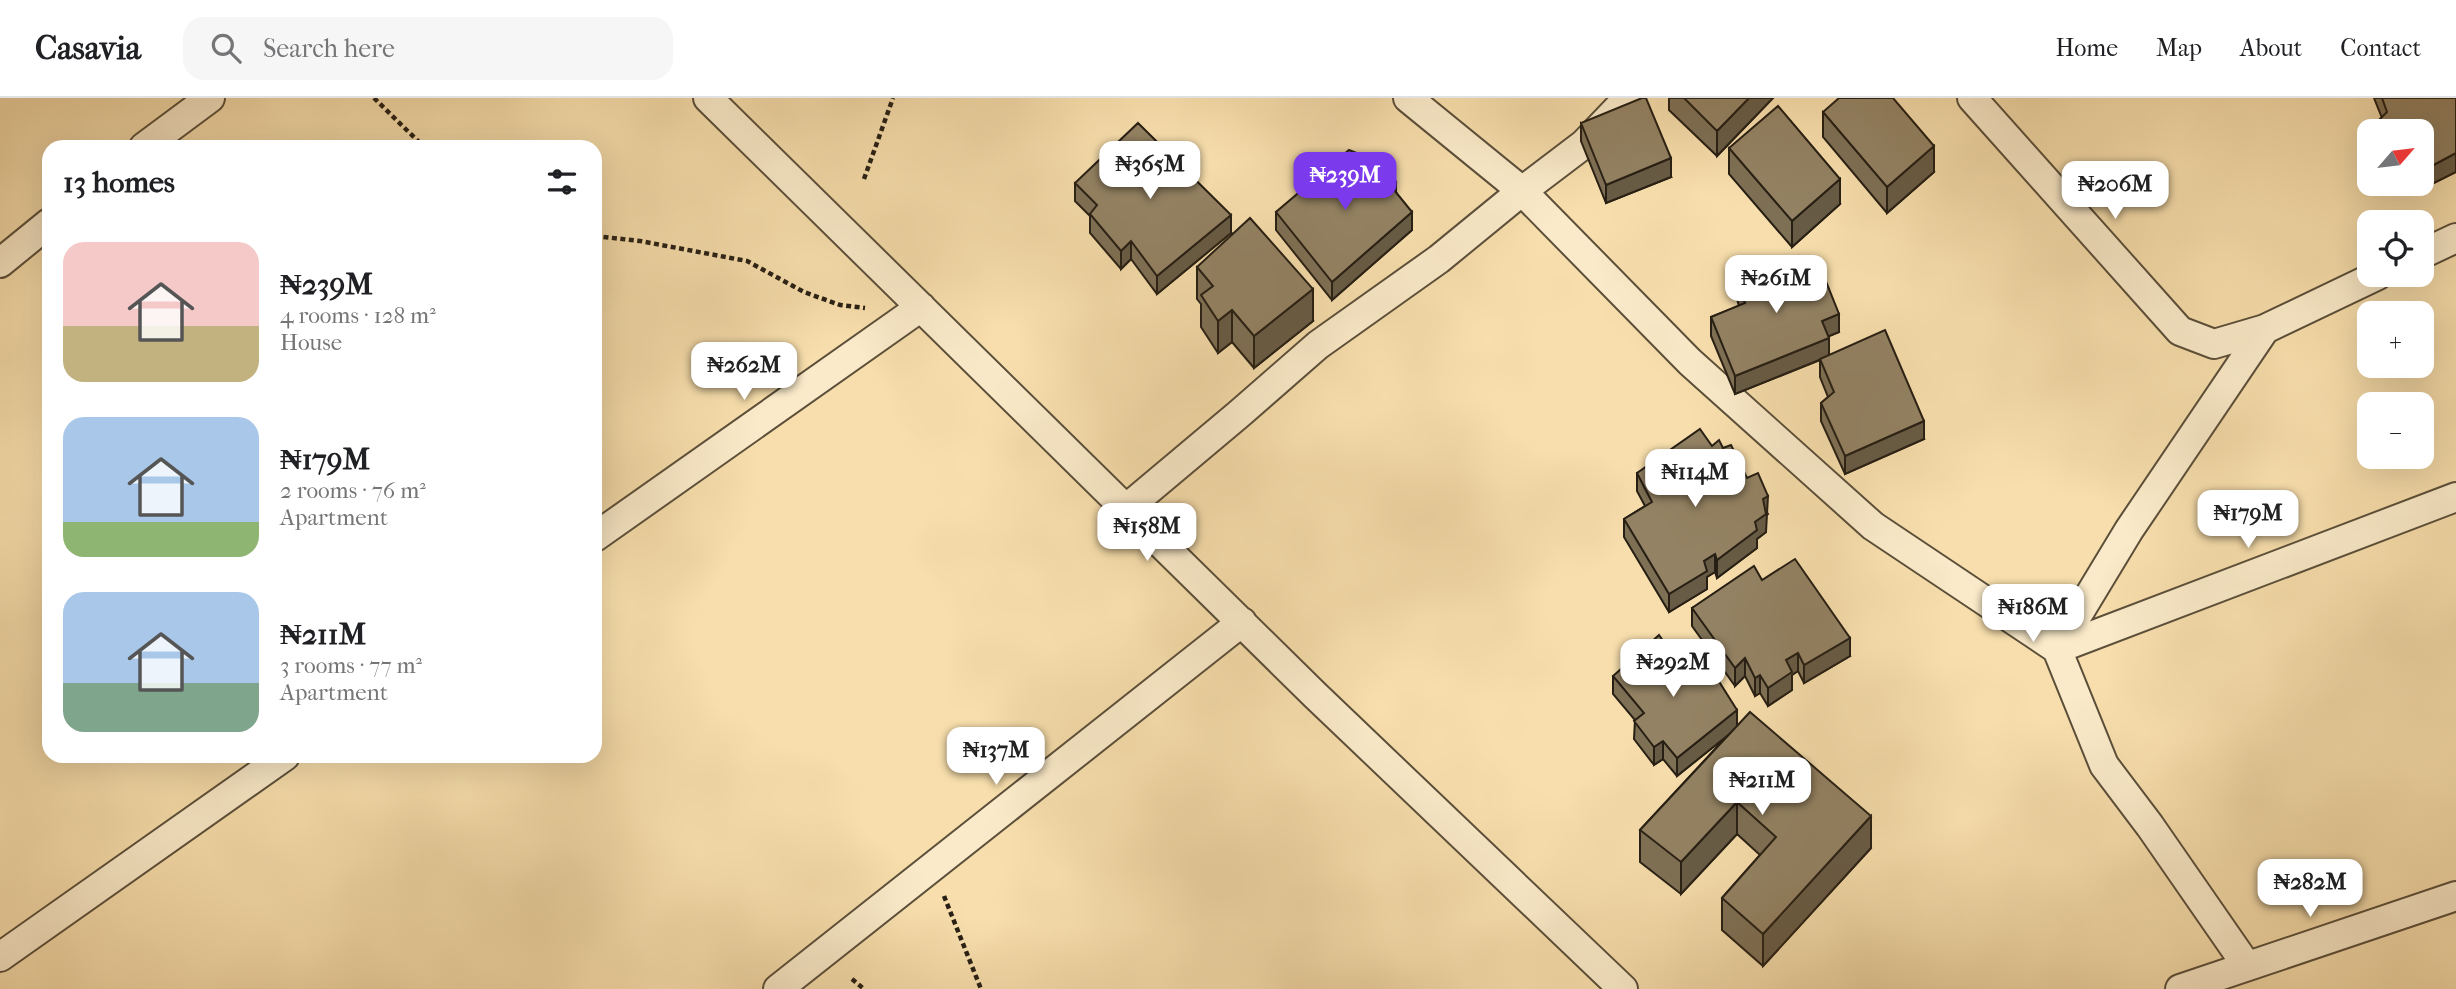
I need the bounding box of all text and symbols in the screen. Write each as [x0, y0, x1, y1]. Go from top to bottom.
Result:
search box [183, 17, 673, 80]
text: Casavia [35, 29, 141, 68]
icon: search [207, 29, 245, 67]
text: Search here [263, 33, 395, 64]
text: Home [2056, 34, 2118, 62]
text: Map [2156, 34, 2202, 62]
text: About [2240, 34, 2302, 62]
text: Contact [2340, 34, 2421, 62]
north arrow [2357, 119, 2434, 196]
map controls [2357, 119, 2434, 469]
pin: ₦365M [1101, 141, 1199, 201]
text: ₦365M [1115, 150, 1185, 177]
pin: ₦239M [1296, 152, 1394, 212]
text: ₦239M [1310, 161, 1380, 188]
pin: ₦206M [2066, 162, 2164, 221]
icon: filters [543, 163, 581, 201]
text: 13 homes [63, 165, 175, 200]
text: ₦206M [2078, 170, 2152, 197]
button: locate [2357, 210, 2434, 287]
pin: ₦261M [1727, 256, 1825, 315]
text: ₦261M [1741, 264, 1811, 291]
text: ₦239M [280, 267, 373, 302]
icon: home [119, 270, 203, 354]
button: + [2357, 301, 2434, 378]
text: 4 rooms · 128 m² [280, 302, 436, 329]
text: House [280, 329, 342, 356]
pin: ₦262M [695, 342, 793, 402]
text: ₦262M [707, 351, 781, 378]
button: − [2357, 392, 2434, 469]
text: ₦179M [280, 442, 370, 477]
icon: home [119, 445, 203, 529]
pin: ₦114M [1646, 450, 1744, 509]
text: ₦114M [1661, 458, 1729, 485]
text: 2 rooms · 76 m² [280, 477, 426, 504]
pin: ₦179M [2199, 490, 2297, 550]
text: ₦179M [2213, 499, 2283, 526]
text: Apartment [280, 504, 388, 531]
pin: ₦158M [1098, 504, 1196, 563]
text: ₦158M [1113, 512, 1181, 539]
pin: ₦186M [1984, 584, 2082, 644]
text: ₦186M [1998, 593, 2068, 620]
text: ₦211M [280, 617, 366, 652]
icon: home [119, 620, 203, 704]
pin: ₦292M [1624, 640, 1722, 699]
text: ₦292M [1636, 648, 1710, 675]
text: 3 rooms · 77 m² [280, 652, 422, 679]
text: Apartment [280, 679, 388, 706]
pin: ₦137M [947, 728, 1045, 787]
text: ₦137M [963, 736, 1029, 763]
pin: ₦211M [1713, 758, 1811, 817]
text: ₦211M [1729, 766, 1795, 793]
pin: ₦282M [2261, 860, 2359, 919]
text: ₦282M [2274, 868, 2346, 895]

